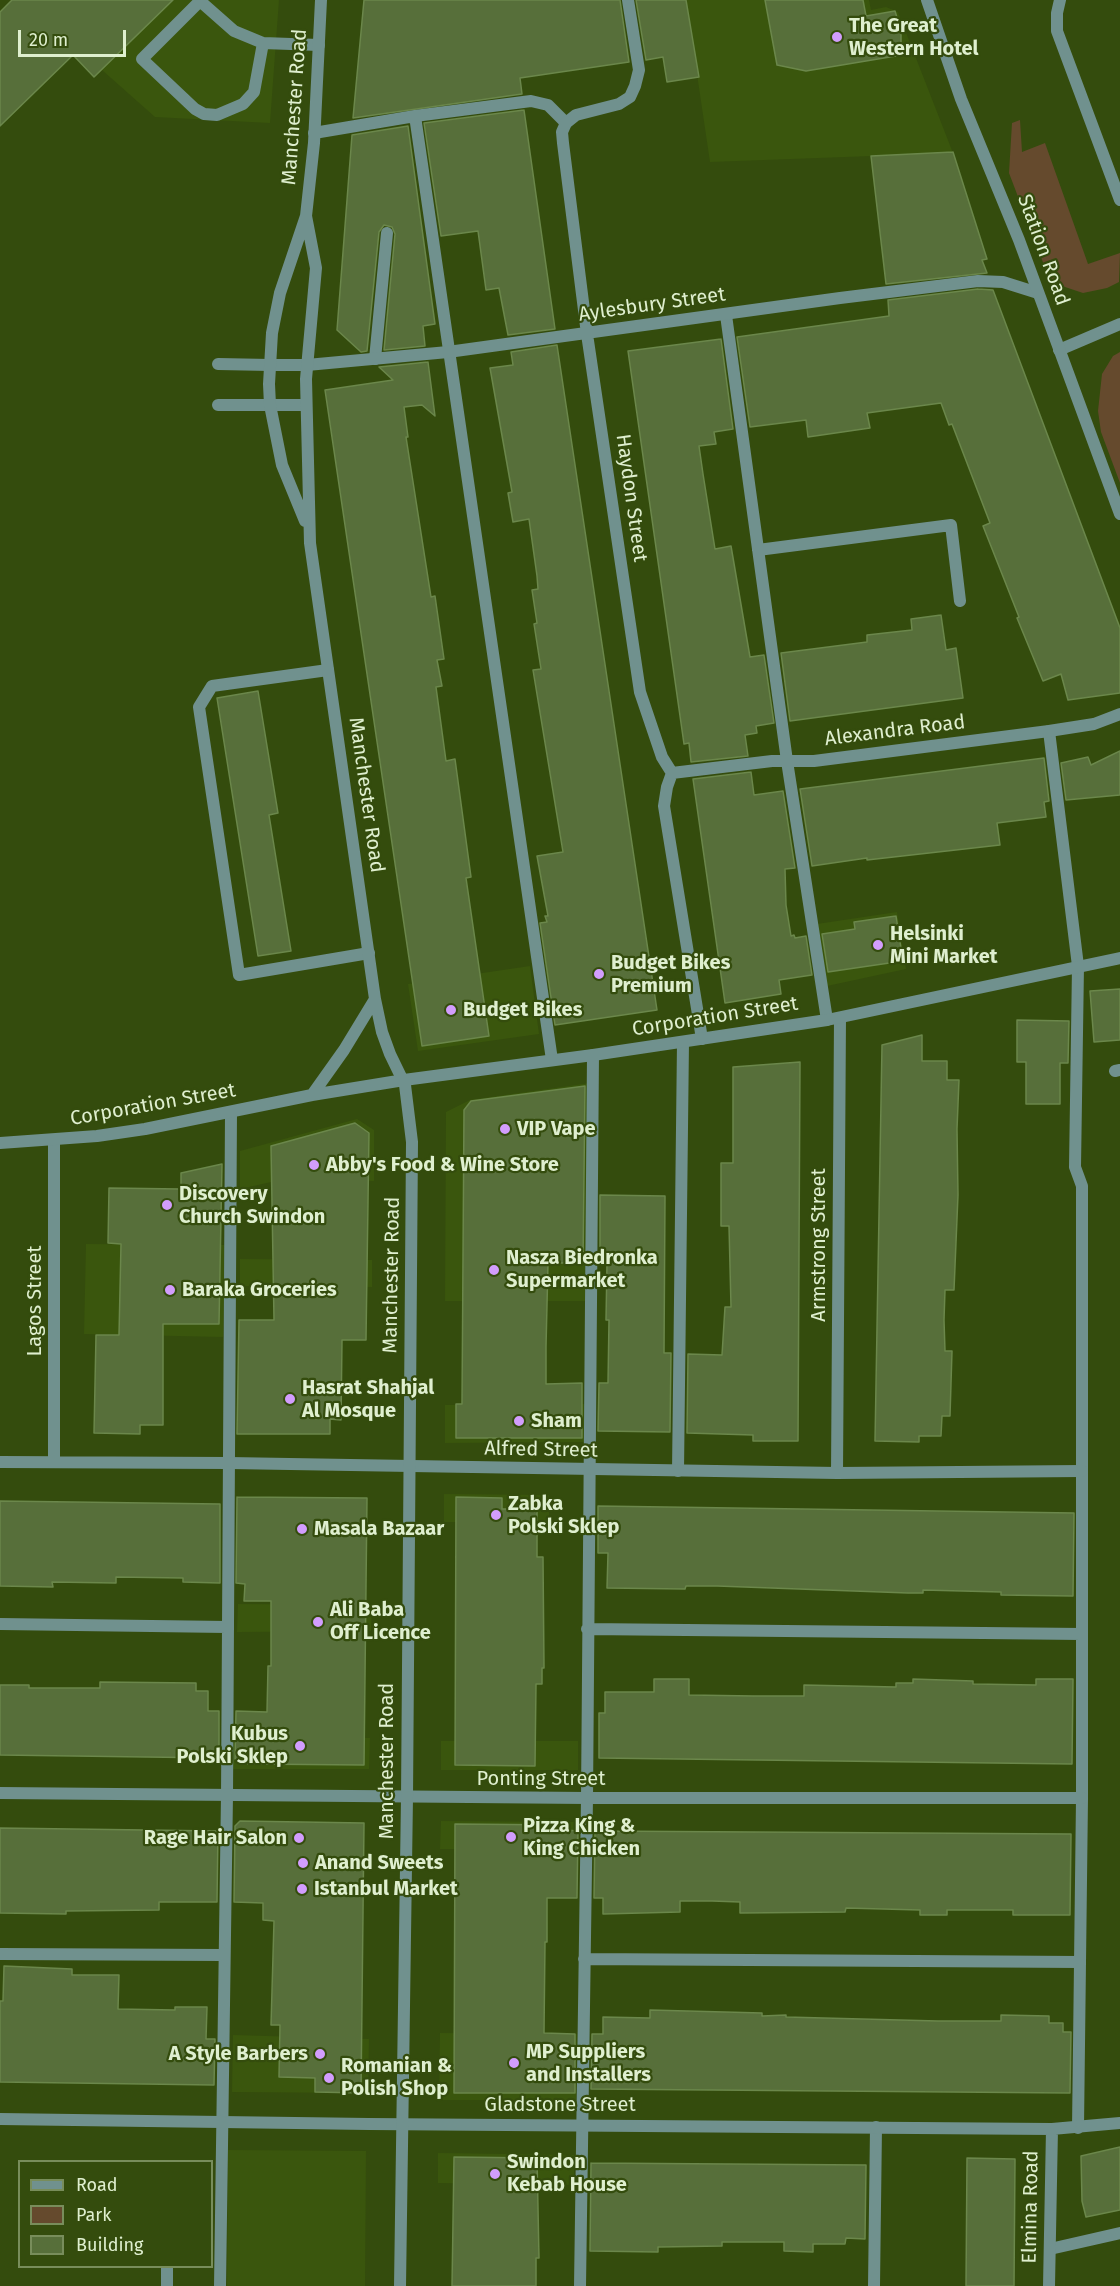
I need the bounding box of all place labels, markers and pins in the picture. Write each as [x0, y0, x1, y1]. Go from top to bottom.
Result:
place label: The Great Western Hotel [849, 14, 978, 61]
marker: The Great Western Hotel [830, 30, 844, 44]
place label: Helsinki Mini Market [890, 922, 998, 969]
marker: Helsinki Mini Market [871, 938, 885, 952]
place label: Budget Bikes Premium [611, 951, 730, 998]
marker: Budget Bikes Premium [592, 967, 606, 981]
place label: Budget Bikes [463, 998, 582, 1022]
marker: Budget Bikes [444, 1003, 458, 1017]
place label: VIP Vape [517, 1117, 596, 1141]
marker: VIP Vape [498, 1122, 512, 1136]
place label: Abby's Food & Wine Store [326, 1153, 559, 1177]
marker: Abby's Food & Wine Store [307, 1158, 321, 1172]
place label: Discovery Church Swindon [179, 1182, 325, 1229]
marker: Discovery Church Swindon [160, 1198, 174, 1212]
place label: Nasza Biedronka Supermarket [506, 1246, 658, 1293]
marker: Nasza Biedronka Supermarket [487, 1263, 501, 1277]
place label: Baraka Groceries [182, 1278, 337, 1302]
marker: Baraka Groceries [163, 1283, 177, 1297]
place label: Hasrat Shahjal Al Mosque [302, 1376, 434, 1423]
marker: Hasrat Shahjal Al Mosque [283, 1392, 297, 1406]
place label: Sham [531, 1409, 582, 1433]
marker: Sham [512, 1414, 526, 1428]
place label: Zabka Polski Sklep [508, 1492, 619, 1539]
marker: Zabka Polski Sklep [489, 1508, 503, 1522]
place label: Masala Bazaar [314, 1517, 444, 1541]
marker: Masala Bazaar [295, 1522, 309, 1536]
place label: Ali Baba Off Licence [330, 1598, 431, 1645]
marker: Ali Baba Off Licence [311, 1615, 325, 1629]
place label: Kubus Polski Sklep [177, 1722, 288, 1769]
marker: Kubus Polski Sklep [293, 1739, 307, 1753]
place label: Pizza King & King Chicken [523, 1814, 640, 1861]
place label: Rage Hair Salon [144, 1826, 287, 1850]
marker: Pizza King & King Chicken [504, 1830, 518, 1844]
marker: Rage Hair Salon [292, 1831, 306, 1845]
place label: Anand Sweets [315, 1851, 443, 1875]
marker: Anand Sweets [296, 1856, 310, 1870]
place label: Istanbul Market [314, 1877, 458, 1901]
marker: Istanbul Market [295, 1882, 309, 1896]
place label: MP Suppliers and Installers [526, 2040, 651, 2087]
place label: A Style Barbers [169, 2042, 308, 2066]
marker: A Style Barbers [313, 2047, 327, 2061]
place label: Romanian & Polish Shop [341, 2054, 452, 2101]
marker: MP Suppliers and Installers [507, 2056, 521, 2070]
marker: Romanian & Polish Shop [322, 2071, 336, 2085]
place label: Swindon Kebab House [507, 2150, 627, 2197]
marker: Swindon Kebab House [488, 2167, 502, 2181]

